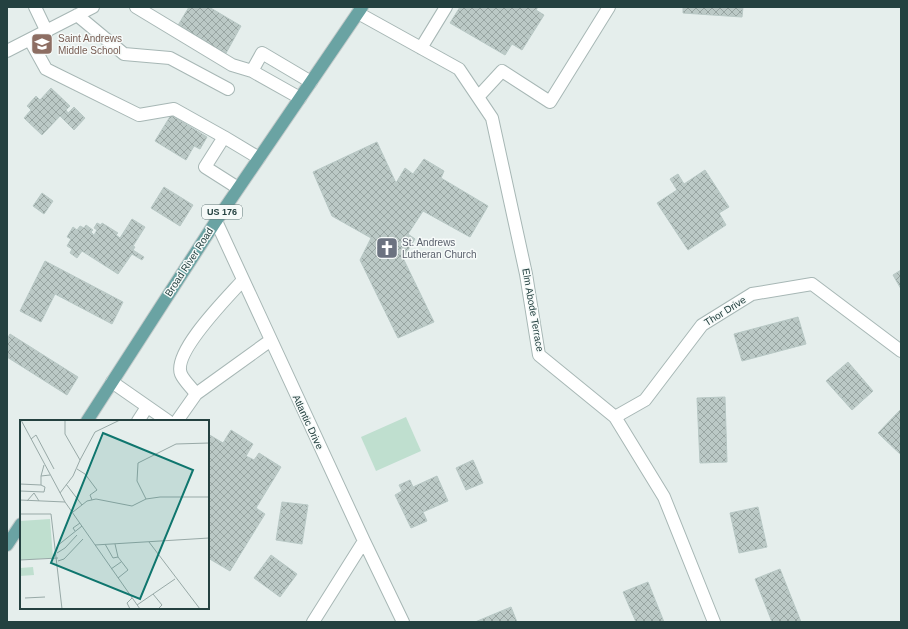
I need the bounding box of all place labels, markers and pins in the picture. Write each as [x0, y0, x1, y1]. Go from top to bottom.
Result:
school or university icon: Saint Andrews Middle School [29, 31, 55, 57]
place label: Saint Andrews Middle School [58, 33, 122, 56]
church icon: St. Andrews Lutheran Church [374, 235, 400, 261]
place label: St. Andrews Lutheran Church [402, 237, 477, 260]

